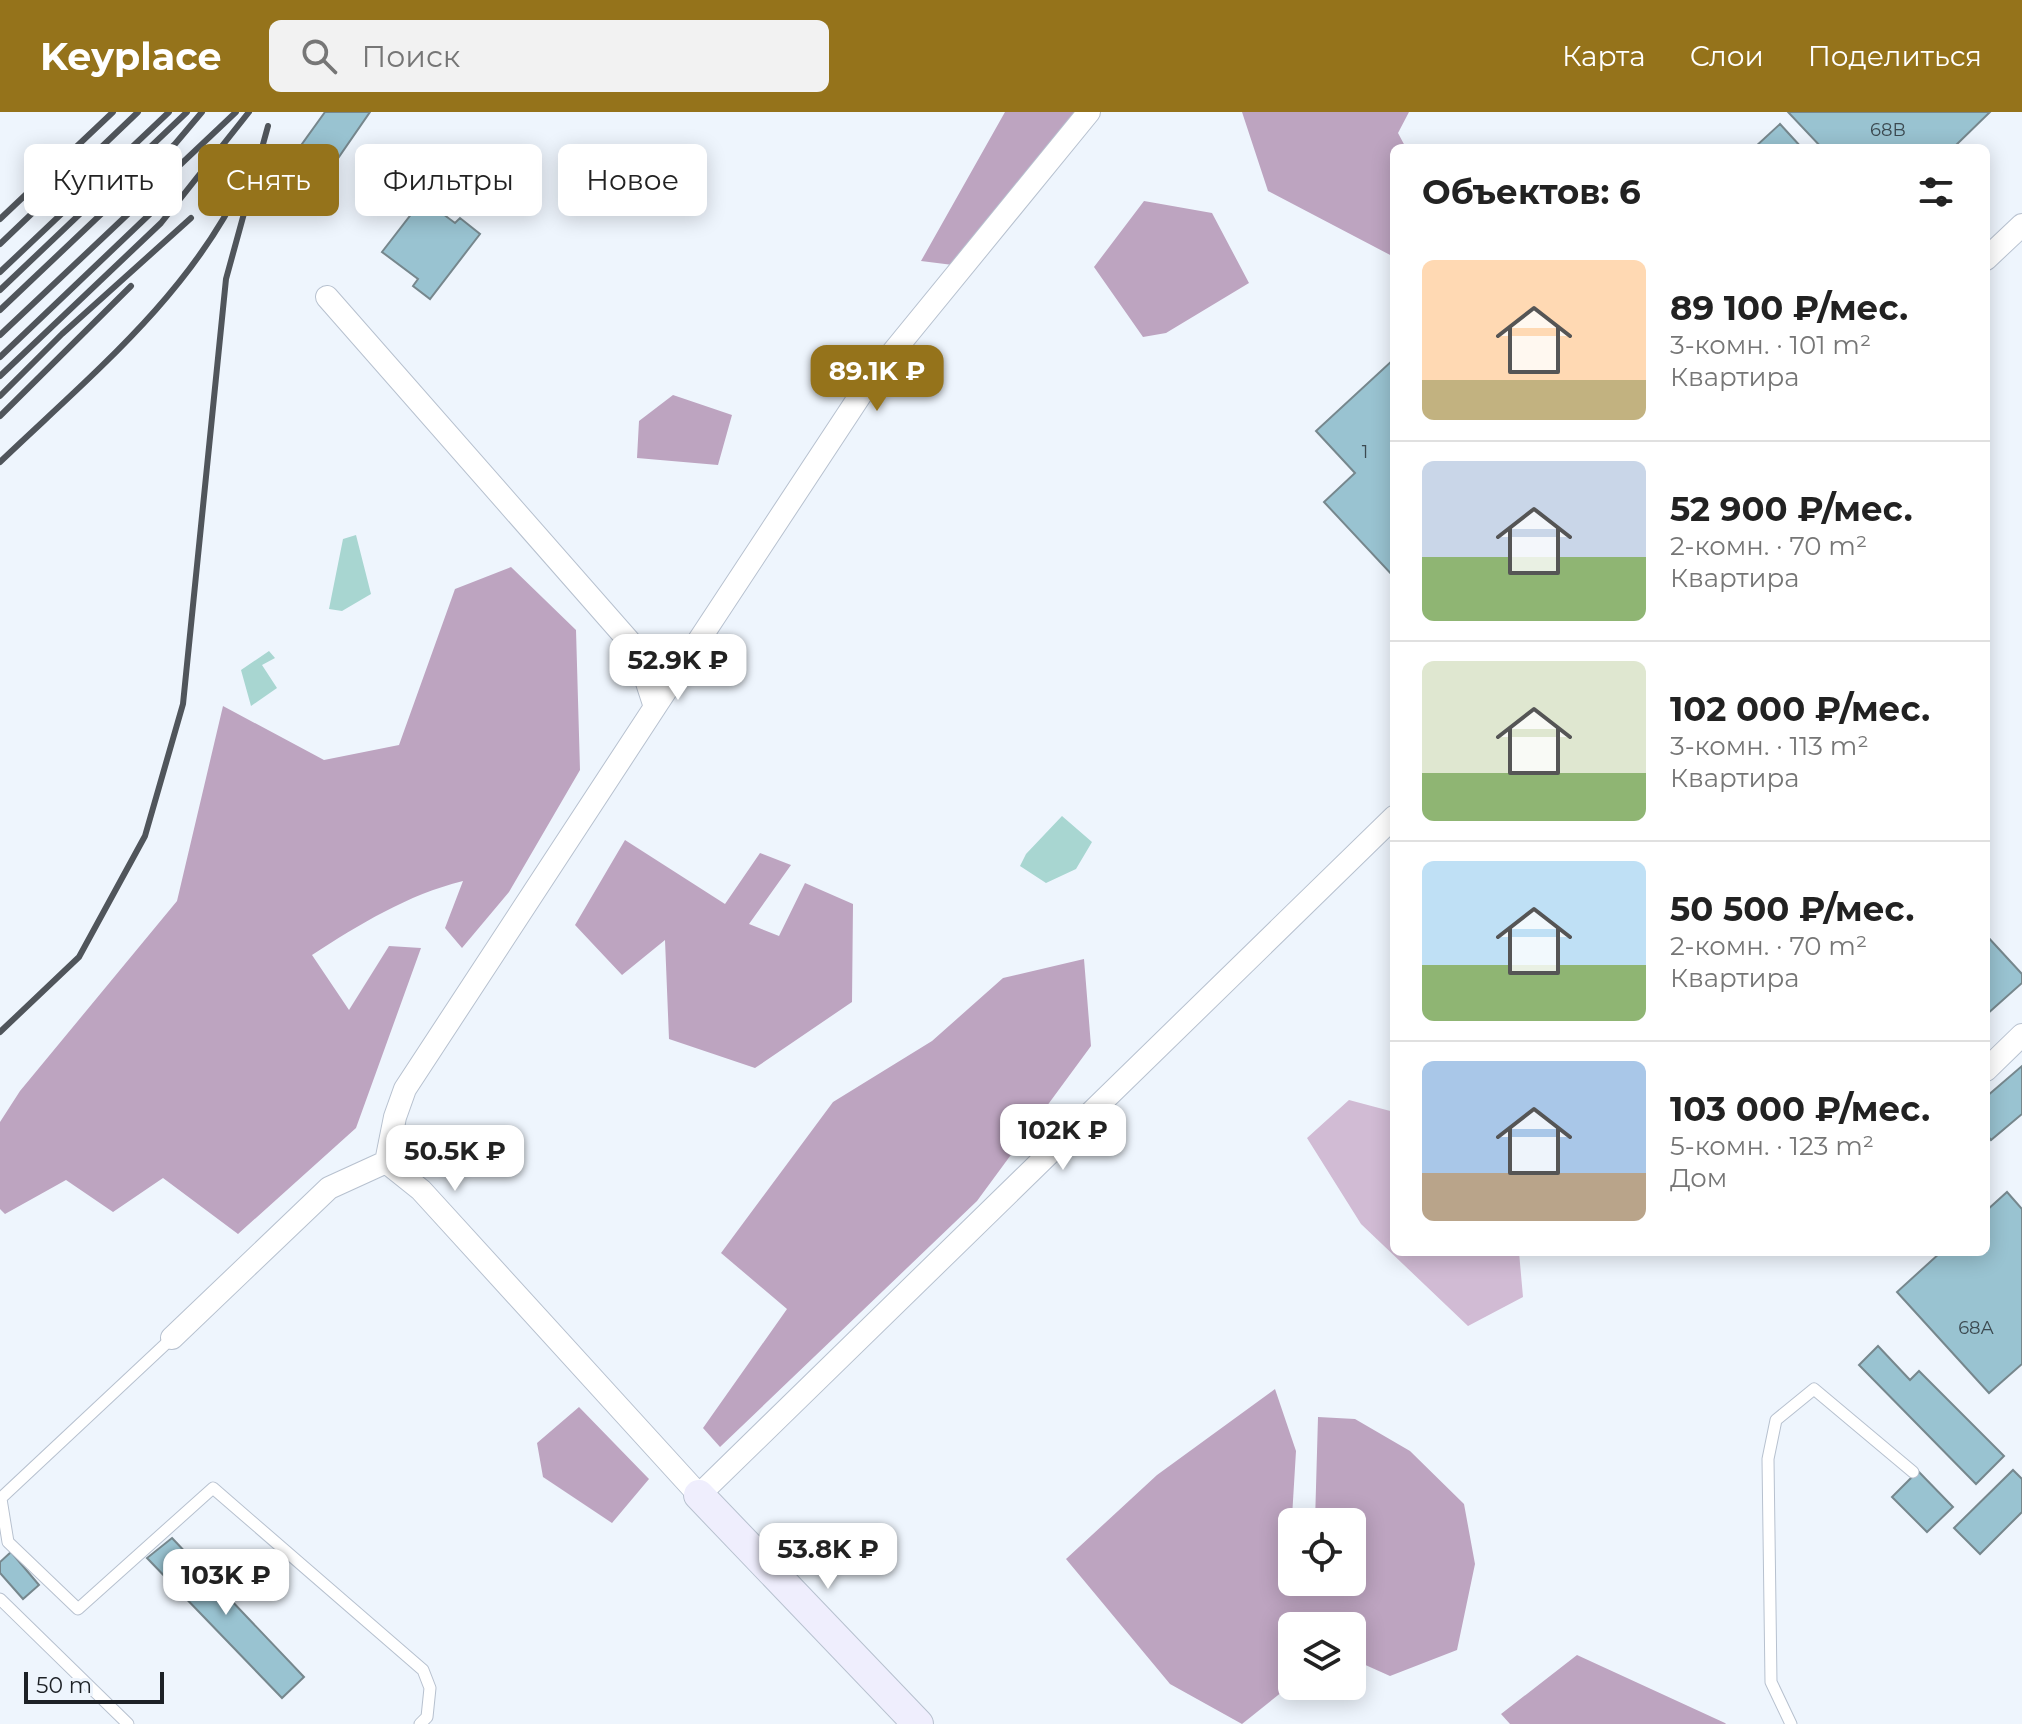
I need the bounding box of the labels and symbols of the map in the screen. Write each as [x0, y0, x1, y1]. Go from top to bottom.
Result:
house number: 68В [1870, 119, 1906, 141]
pin: 89.1K ₽ [803, 345, 951, 413]
house number: 1 [1362, 441, 1368, 463]
pin: 52.9K ₽ [604, 634, 752, 702]
pin: 102K ₽ [998, 1104, 1128, 1172]
pin: 50.5K ₽ [381, 1125, 529, 1193]
house number: 68А [1958, 1317, 1994, 1339]
pin: 53.8K ₽ [754, 1523, 902, 1591]
pin: 103K ₽ [161, 1549, 291, 1617]
scale bar [24, 1668, 164, 1704]

